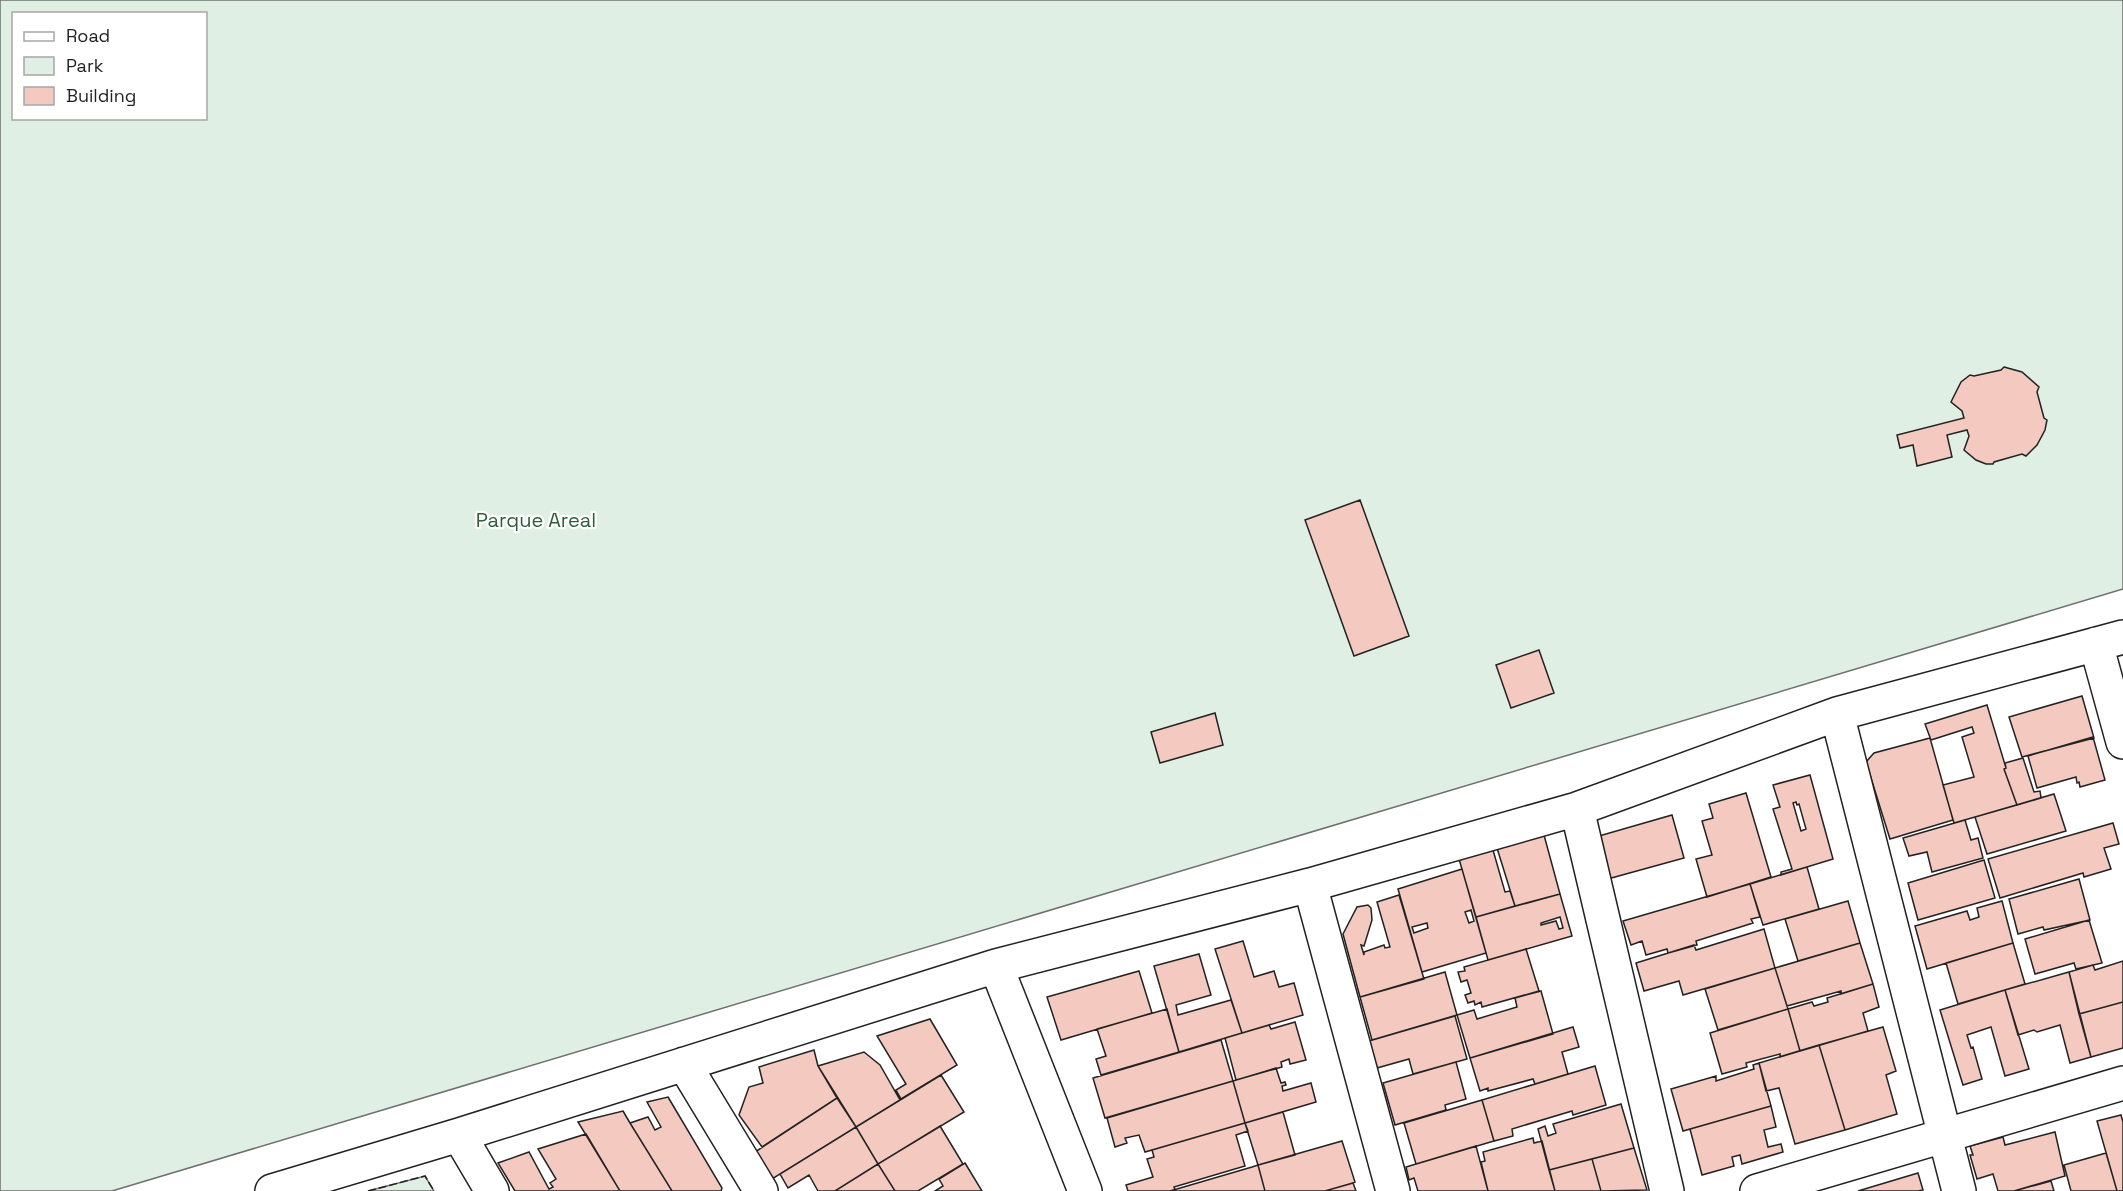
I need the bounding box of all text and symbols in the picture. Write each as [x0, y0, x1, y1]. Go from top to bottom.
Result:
legend [12, 12, 207, 120]
text: Road [66, 24, 110, 47]
text: Park [66, 54, 104, 77]
text: Building [66, 84, 136, 107]
park label: Parque Areal [476, 507, 596, 533]

